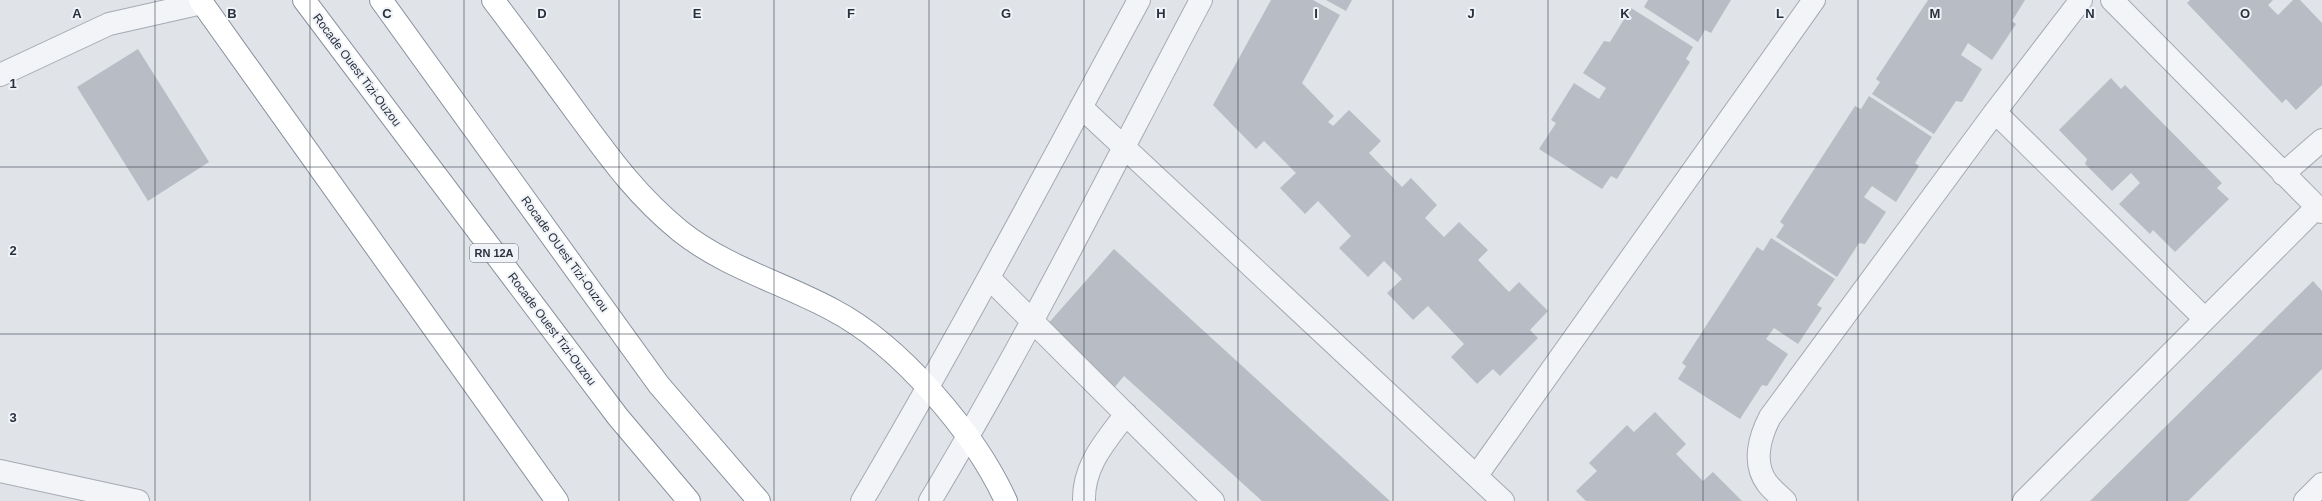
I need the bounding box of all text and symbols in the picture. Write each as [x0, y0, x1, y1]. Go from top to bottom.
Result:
text: A [72, 6, 82, 21]
text: B [227, 6, 237, 21]
text: C [382, 6, 392, 21]
text: D [537, 6, 547, 21]
text: E [693, 6, 702, 21]
text: F [847, 6, 855, 21]
text: G [1001, 6, 1011, 21]
text: H [1156, 6, 1166, 21]
text: I [1314, 6, 1318, 21]
text: J [1467, 6, 1475, 21]
text: K [1620, 6, 1630, 21]
text: L [1776, 6, 1784, 21]
text: M [1930, 6, 1940, 21]
text: N [2085, 6, 2095, 21]
text: O [2240, 6, 2250, 21]
street label: Rocade Ouest Tizi-Ouzou [310, 11, 404, 129]
text: 1 [9, 76, 17, 91]
street label: Rocade OUest Tizi-Ouzou [518, 194, 612, 314]
text: 2 [9, 243, 17, 258]
road number: RN 12A [470, 244, 518, 262]
street label: Rocade Ouest Tizi-Ouzou [505, 270, 599, 388]
text: 3 [9, 410, 17, 425]

